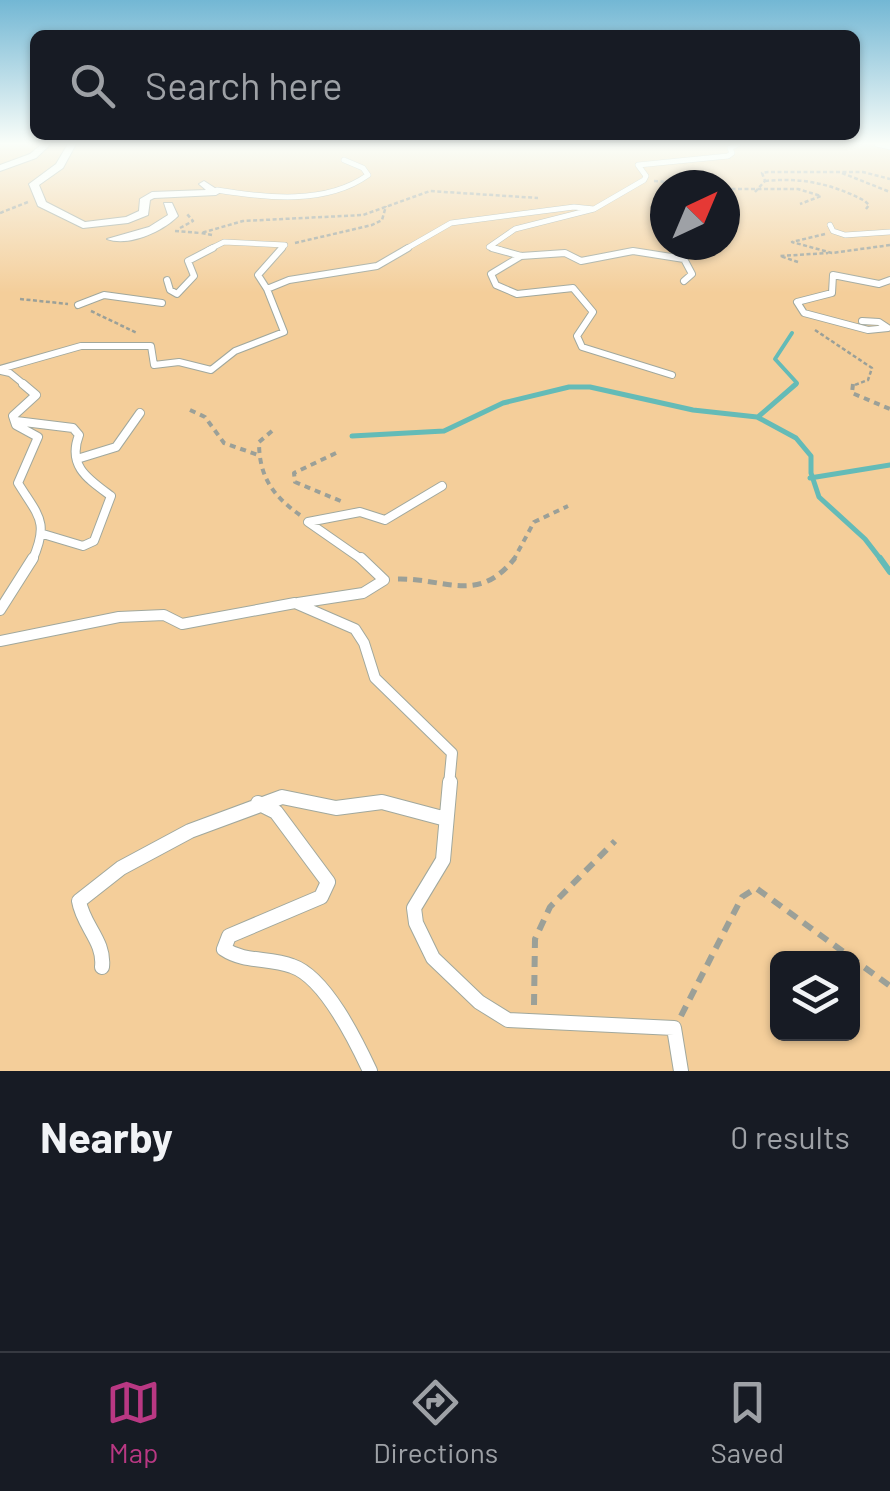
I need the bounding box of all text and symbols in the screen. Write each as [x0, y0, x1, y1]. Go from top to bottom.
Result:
search box [30, 30, 860, 140]
icon: search [65, 58, 120, 113]
text: Search here [145, 62, 343, 108]
north arrow [650, 170, 740, 260]
map controls [770, 951, 860, 1041]
button: layers [770, 951, 860, 1041]
text: Nearby [40, 1111, 173, 1161]
text: 0 results [730, 1117, 850, 1155]
tab: Map [106, 1375, 161, 1469]
tab: Directions [373, 1375, 498, 1469]
tab: Saved [710, 1375, 784, 1469]

